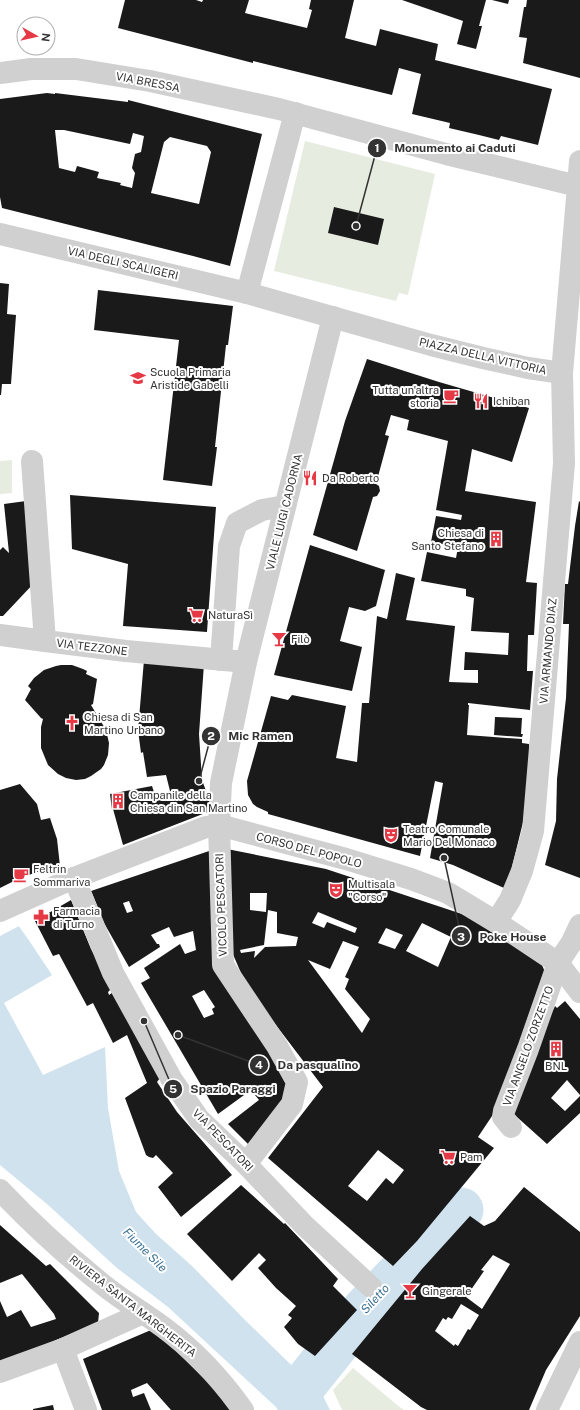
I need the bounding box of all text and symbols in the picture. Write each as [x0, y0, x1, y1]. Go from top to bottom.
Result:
north arrow [16, 16, 56, 56]
text: N [39, 32, 52, 42]
street label: VIA BRESSA [115, 70, 181, 94]
callout: Monumento ai Caduti [367, 136, 524, 160]
text: 1 [374, 141, 380, 155]
text: Monumento ai Caduti [394, 141, 516, 155]
street label: VIA DEGLI SCALIGERI [67, 244, 179, 282]
street label: PIAZZA DELLA VITTORIA [418, 335, 548, 377]
place label: Scuola Primaria Aristide Gabelli [150, 366, 231, 391]
school or university icon: Scuola Primaria Aristide Gabelli [129, 369, 147, 387]
place label: Tutta un'altra storia [372, 384, 439, 409]
cafe icon: Tutta un'altra storia [442, 387, 460, 405]
restaurant icon: Ichiban [472, 392, 490, 410]
place label: Ichiban [493, 395, 530, 407]
street label: VIALE LUIGI CADORNA [264, 452, 304, 571]
restaurant icon: Da Roberto [301, 469, 319, 487]
place label: Da Roberto [322, 472, 379, 484]
place label: Chiesa di Santo Stefano [411, 527, 484, 552]
building icon: Chiesa di Santo Stefano [487, 530, 505, 548]
street label: VIA ARMANDO DIAZ [537, 598, 559, 704]
supermarket icon: NaturaSì [187, 606, 205, 624]
place label: NaturaSì [208, 609, 253, 621]
bar icon: Filò [270, 630, 288, 648]
place label: Filò [291, 633, 310, 645]
street label: VIA TEZZONE [56, 637, 128, 657]
place label: Chiesa di San Martino Urbano [84, 711, 163, 736]
church icon: Chiesa di San Martino Urbano [63, 714, 81, 732]
callout: Mic Ramen [201, 724, 300, 748]
text: 2 [207, 729, 215, 743]
text: Mic Ramen [228, 729, 292, 743]
place label: Campanile della Chiesa din San Martino [130, 789, 247, 814]
building icon: Campanile della Chiesa din San Martino [109, 792, 127, 810]
place label: Teatro Comunale Mario Del Monaco [403, 823, 495, 848]
theatre icon: Teatro Comunale Mario Del Monaco [382, 826, 400, 844]
street label: CORSO DEL POPOLO [255, 830, 363, 870]
street label: VICOLO PESCATORI [213, 853, 229, 957]
place label: Feltrin Sommariva [33, 863, 90, 888]
cafe icon: Feltrin Sommariva [12, 866, 30, 884]
place label: Multisala "Corso" [348, 878, 395, 903]
theatre icon: Multisala "Corso" [327, 881, 345, 899]
place label: Farmacia di Turno [53, 905, 100, 930]
pharmacy icon: Farmacia di Turno [32, 908, 50, 926]
callout: Poke House [451, 924, 554, 948]
text: 3 [457, 930, 465, 944]
text: Poke House [479, 930, 547, 944]
street label: VIA ANGELO ZORZETTO [501, 984, 555, 1108]
building icon: BNL [547, 1040, 565, 1058]
callout: Da pasqualino [249, 1053, 366, 1077]
text: 4 [255, 1058, 263, 1072]
text: Da pasqualino [278, 1058, 359, 1072]
place label: BNL [545, 1060, 567, 1072]
callout: Spazio Paraggi [163, 1077, 284, 1101]
text: 5 [169, 1082, 177, 1096]
text: Spazio Paraggi [190, 1082, 276, 1096]
street label: VIA PESCATORI [190, 1107, 256, 1173]
supermarket icon: Pam [439, 1148, 457, 1166]
place label: Pam [460, 1151, 483, 1163]
water label: Fiume Sile [120, 1225, 170, 1275]
street label: RIVIERA SANTA MARGHERITA [67, 1253, 199, 1359]
water label: Siletto [358, 1281, 392, 1317]
bar icon: Gingerale [401, 1282, 419, 1300]
place label: Gingerale [422, 1285, 472, 1297]

